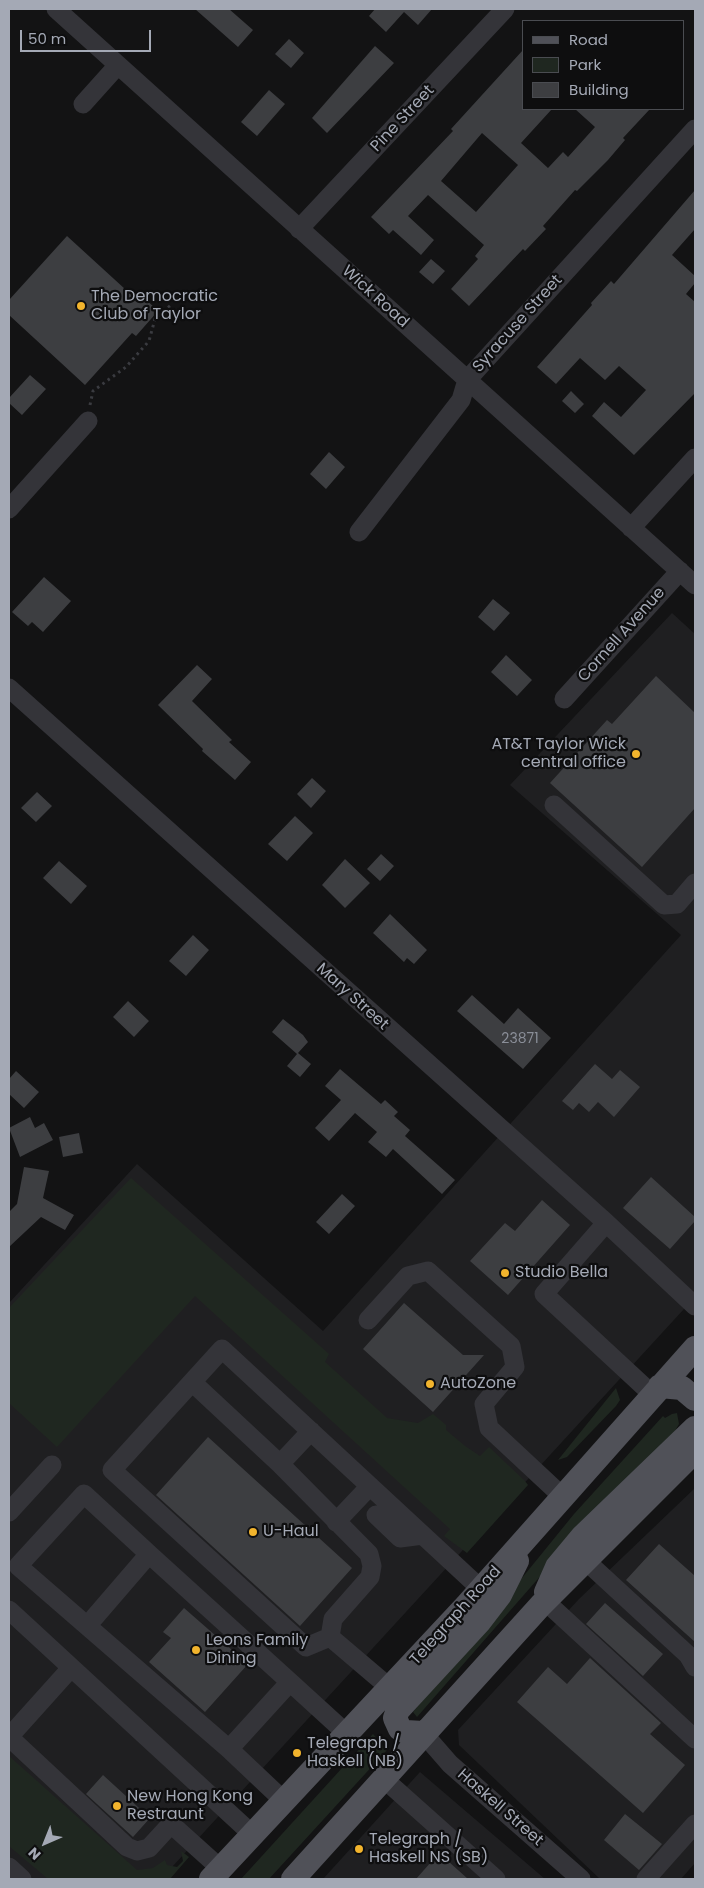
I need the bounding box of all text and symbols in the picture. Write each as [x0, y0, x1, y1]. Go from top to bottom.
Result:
scale bar [22, 20, 154, 52]
legend [522, 20, 684, 110]
text: 50 m [28, 28, 66, 49]
text: Road [569, 29, 608, 50]
text: Park [569, 54, 601, 75]
text: Building [569, 79, 629, 100]
street label: Pine Street [367, 82, 439, 156]
street label: Wick Road [338, 262, 412, 332]
street label: Syracuse Street [469, 271, 567, 377]
place label: The Democratic Club of Taylor [91, 287, 218, 325]
marker: The Democratic Club of Taylor [75, 300, 87, 312]
street label: Cornell Avenue [574, 584, 670, 686]
place label: AT&T Taylor Wick central office [491, 735, 626, 773]
marker: AT&T Taylor Wick central office [630, 748, 642, 760]
street label: Mary Street [312, 960, 392, 1034]
house number: 23871 [501, 1031, 539, 1047]
place label: Studio Bella [515, 1263, 608, 1283]
marker: Studio Bella [499, 1267, 511, 1279]
place label: AutoZone [440, 1374, 516, 1394]
marker: AutoZone [424, 1378, 436, 1390]
place label: U-Haul [263, 1522, 319, 1542]
marker: U-Haul [247, 1526, 259, 1538]
street label: Telegraph Road [406, 1562, 506, 1670]
place label: Leons Family Dining [206, 1631, 308, 1669]
marker: Leons Family Dining [190, 1644, 202, 1656]
place label: Telegraph / Haskell (NB) [307, 1734, 403, 1772]
marker: Telegraph / Haskell (NB) [291, 1747, 303, 1759]
street label: Haskell Street [453, 1766, 547, 1850]
place label: New Hong Kong Restraunt [127, 1787, 253, 1825]
marker: New Hong Kong Restraunt [111, 1800, 123, 1812]
north arrow [20, 1818, 70, 1868]
place label: Telegraph / Haskell NS (SB) [369, 1830, 488, 1868]
text: N [24, 1843, 45, 1865]
marker: Telegraph / Haskell NS (SB) [353, 1843, 365, 1855]

